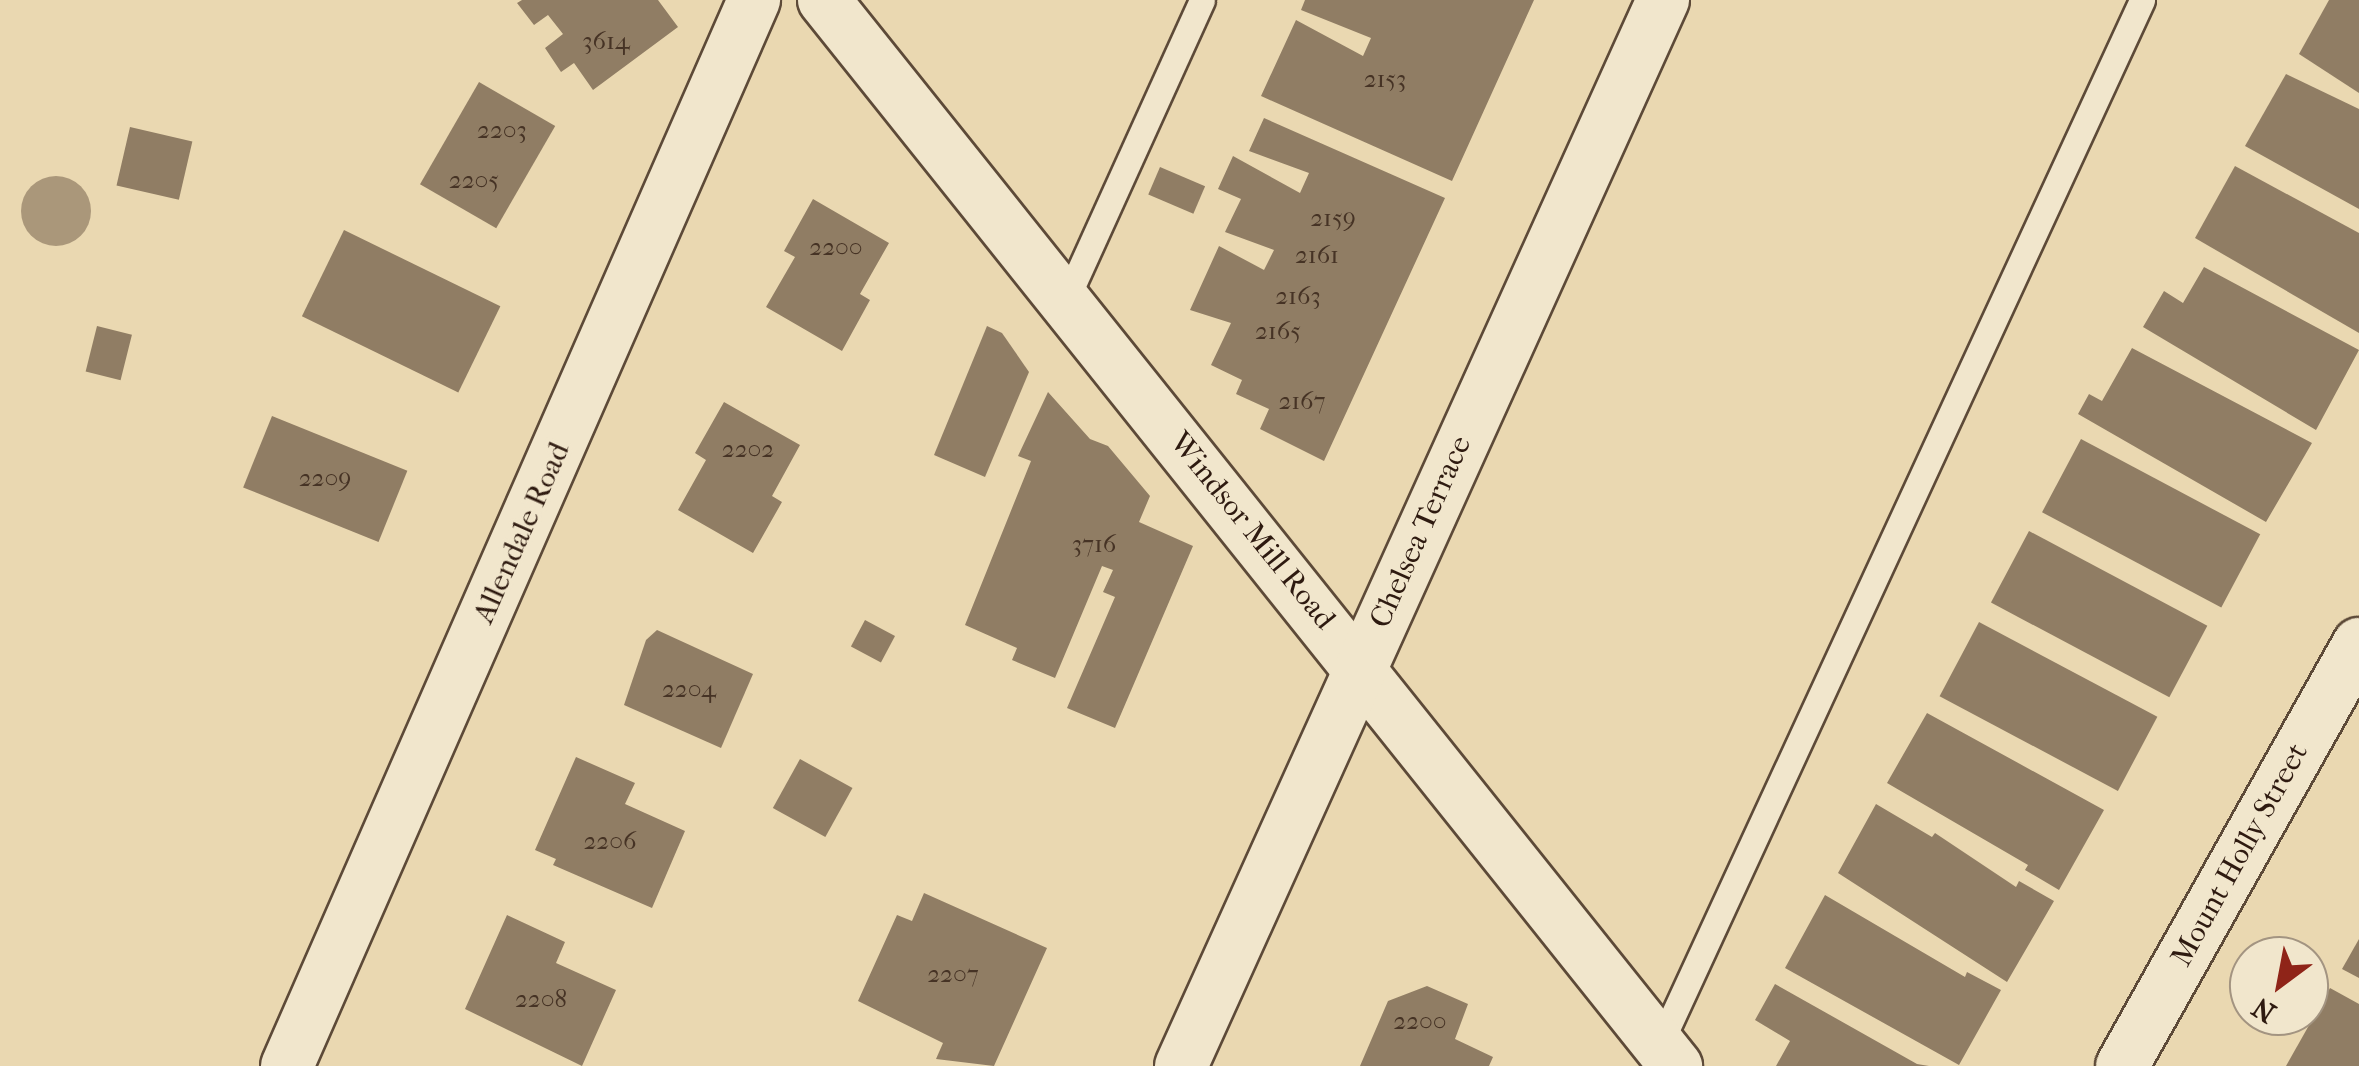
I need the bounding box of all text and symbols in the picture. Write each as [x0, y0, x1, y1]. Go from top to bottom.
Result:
house number: 3614 [582, 26, 630, 56]
house number: 2153 [1364, 64, 1406, 94]
house number: 2203 [477, 115, 527, 145]
house number: 2205 [449, 165, 499, 195]
house number: 2159 [1310, 203, 1356, 233]
house number: 2200 [809, 232, 863, 262]
house number: 2161 [1295, 240, 1339, 270]
house number: 2163 [1275, 281, 1321, 311]
house number: 2165 [1255, 316, 1301, 346]
house number: 2167 [1278, 386, 1326, 416]
street label: Windsor Mill Road [1162, 425, 1342, 637]
street label: Chelsea Terrace [1363, 431, 1479, 633]
house number: 2202 [722, 434, 774, 464]
street label: Allendale Road [466, 437, 578, 629]
house number: 2209 [299, 463, 351, 493]
house number: 3716 [1072, 529, 1116, 559]
house number: 2204 [662, 674, 716, 704]
street label: Mount Holly Street [2164, 737, 2316, 973]
house number: 2206 [583, 826, 637, 856]
north arrow [2229, 936, 2329, 1036]
house number: 2207 [927, 959, 979, 989]
house number: 2208 [515, 984, 567, 1014]
text: N [2246, 991, 2282, 1030]
house number: 2200 [1393, 1006, 1447, 1036]

